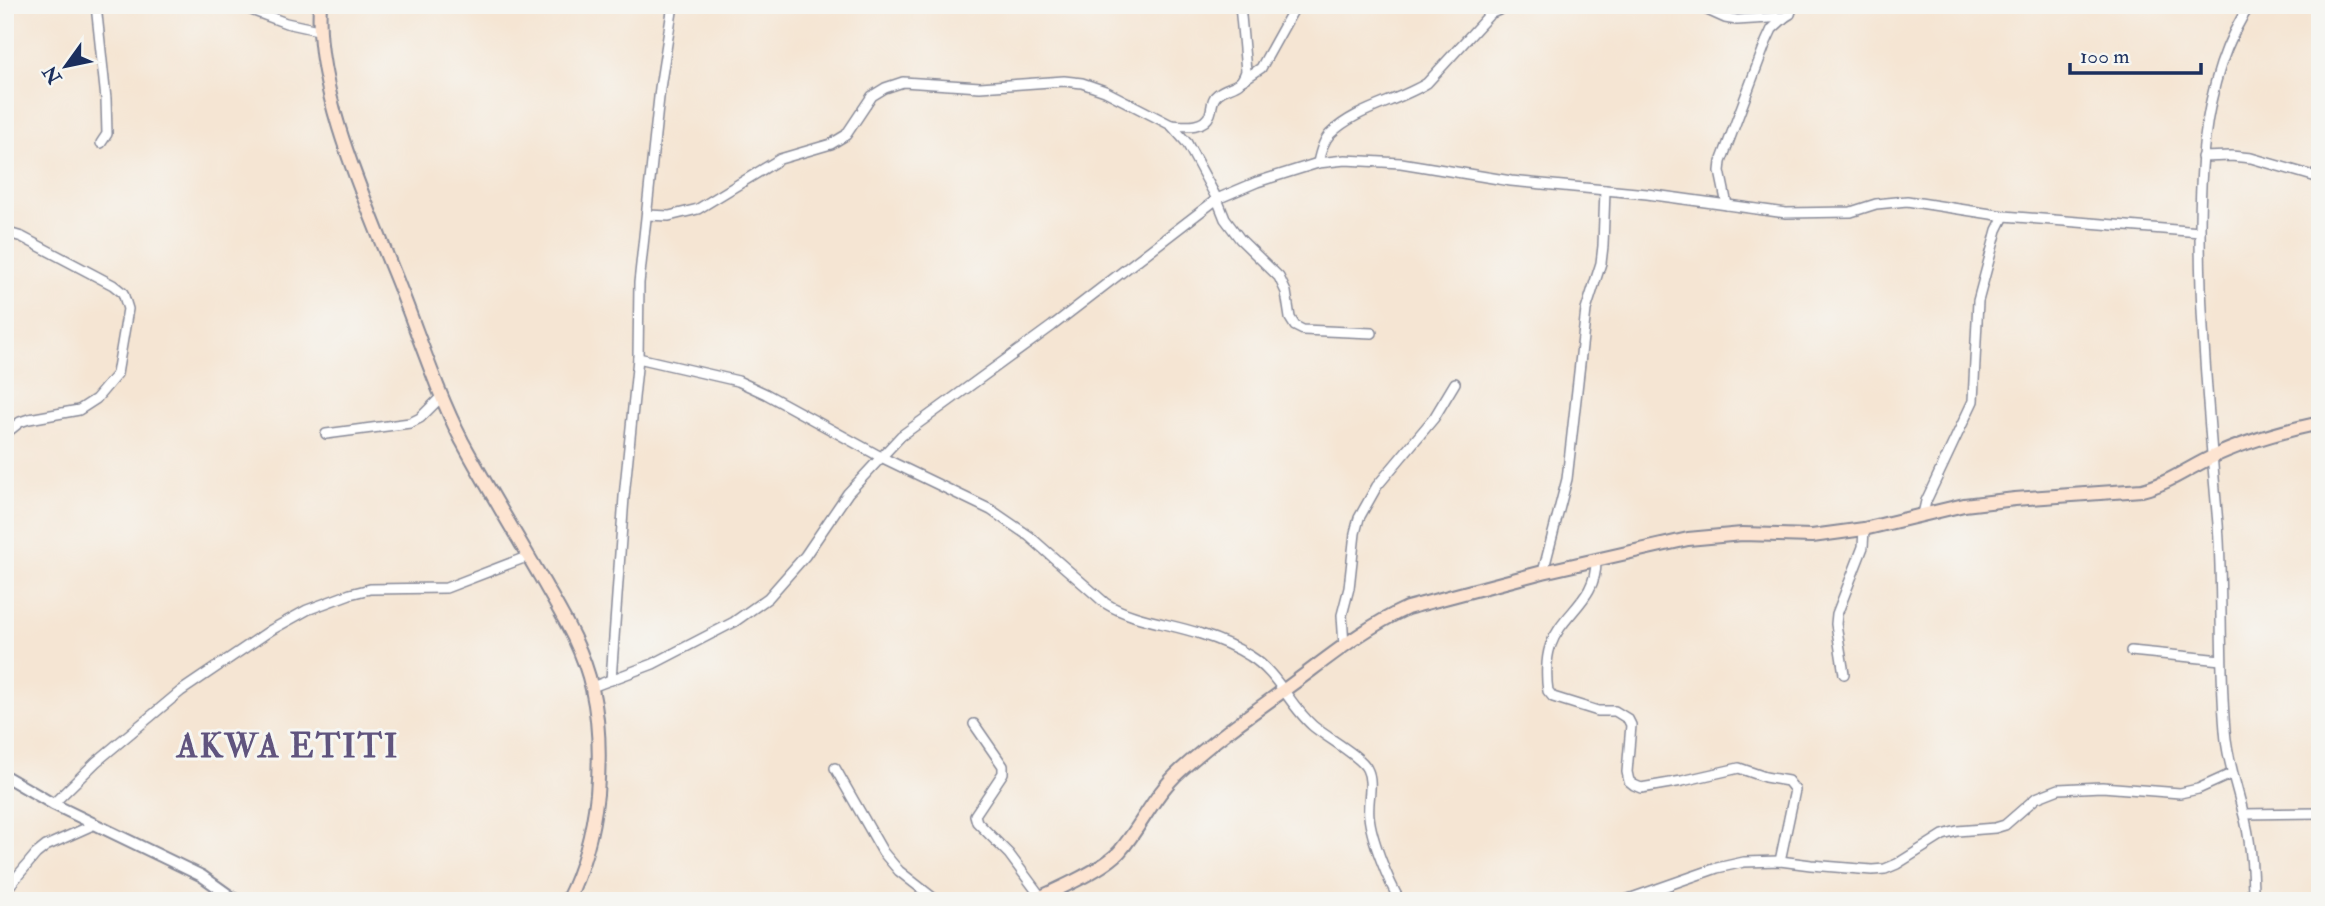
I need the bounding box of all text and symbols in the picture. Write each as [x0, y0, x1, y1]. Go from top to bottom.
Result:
north arrow [32, 32, 102, 102]
scale bar [2070, 32, 2201, 76]
text: 100 m [2080, 43, 2130, 70]
text: N [37, 60, 68, 89]
district label: AKWA ETITI [175, 726, 399, 767]

